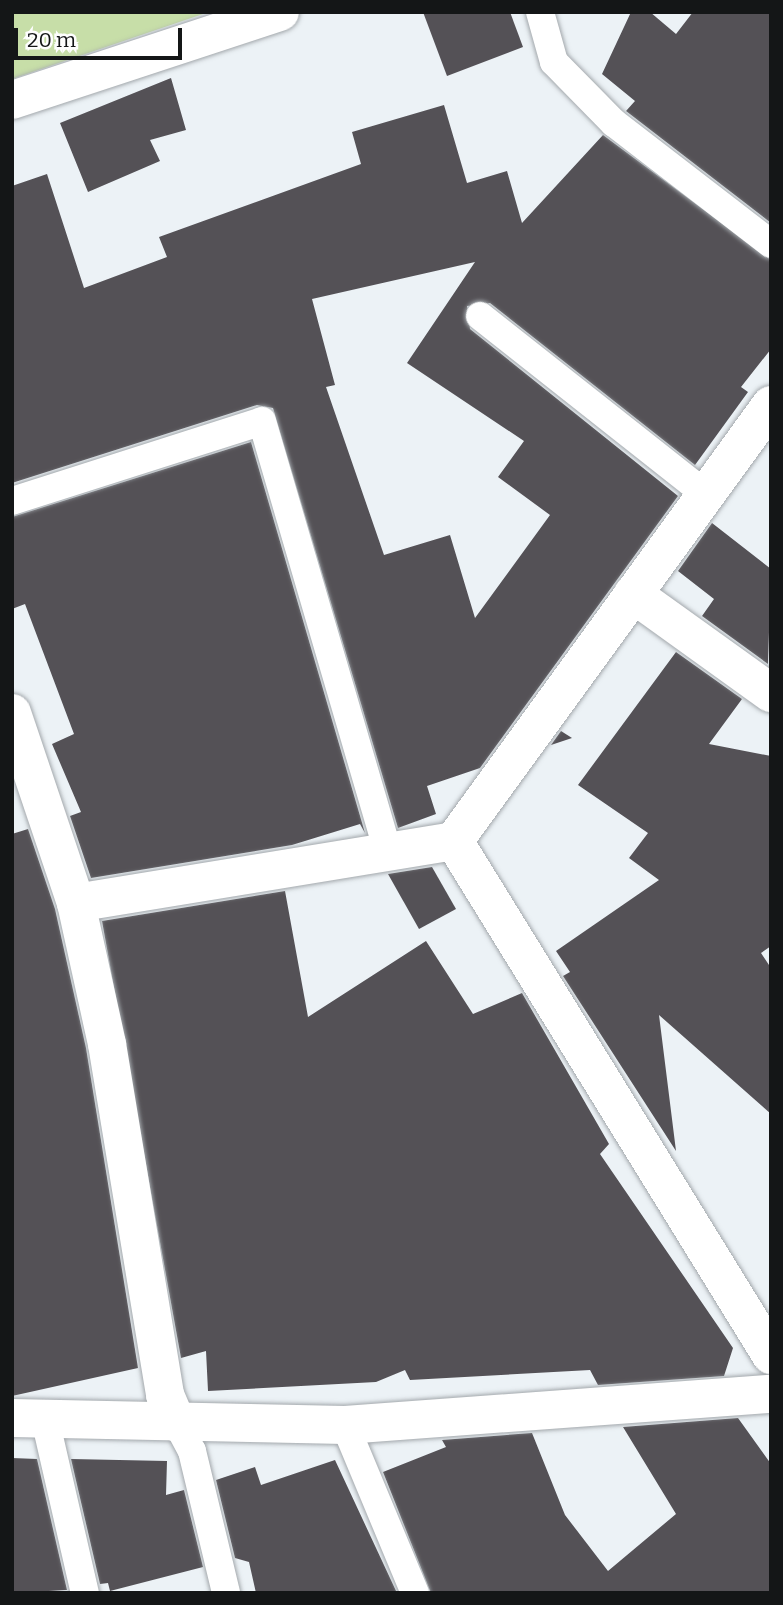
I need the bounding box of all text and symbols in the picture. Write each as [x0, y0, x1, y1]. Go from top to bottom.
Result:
scale bar [18, 14, 186, 58]
text: 20 m [27, 27, 76, 53]

